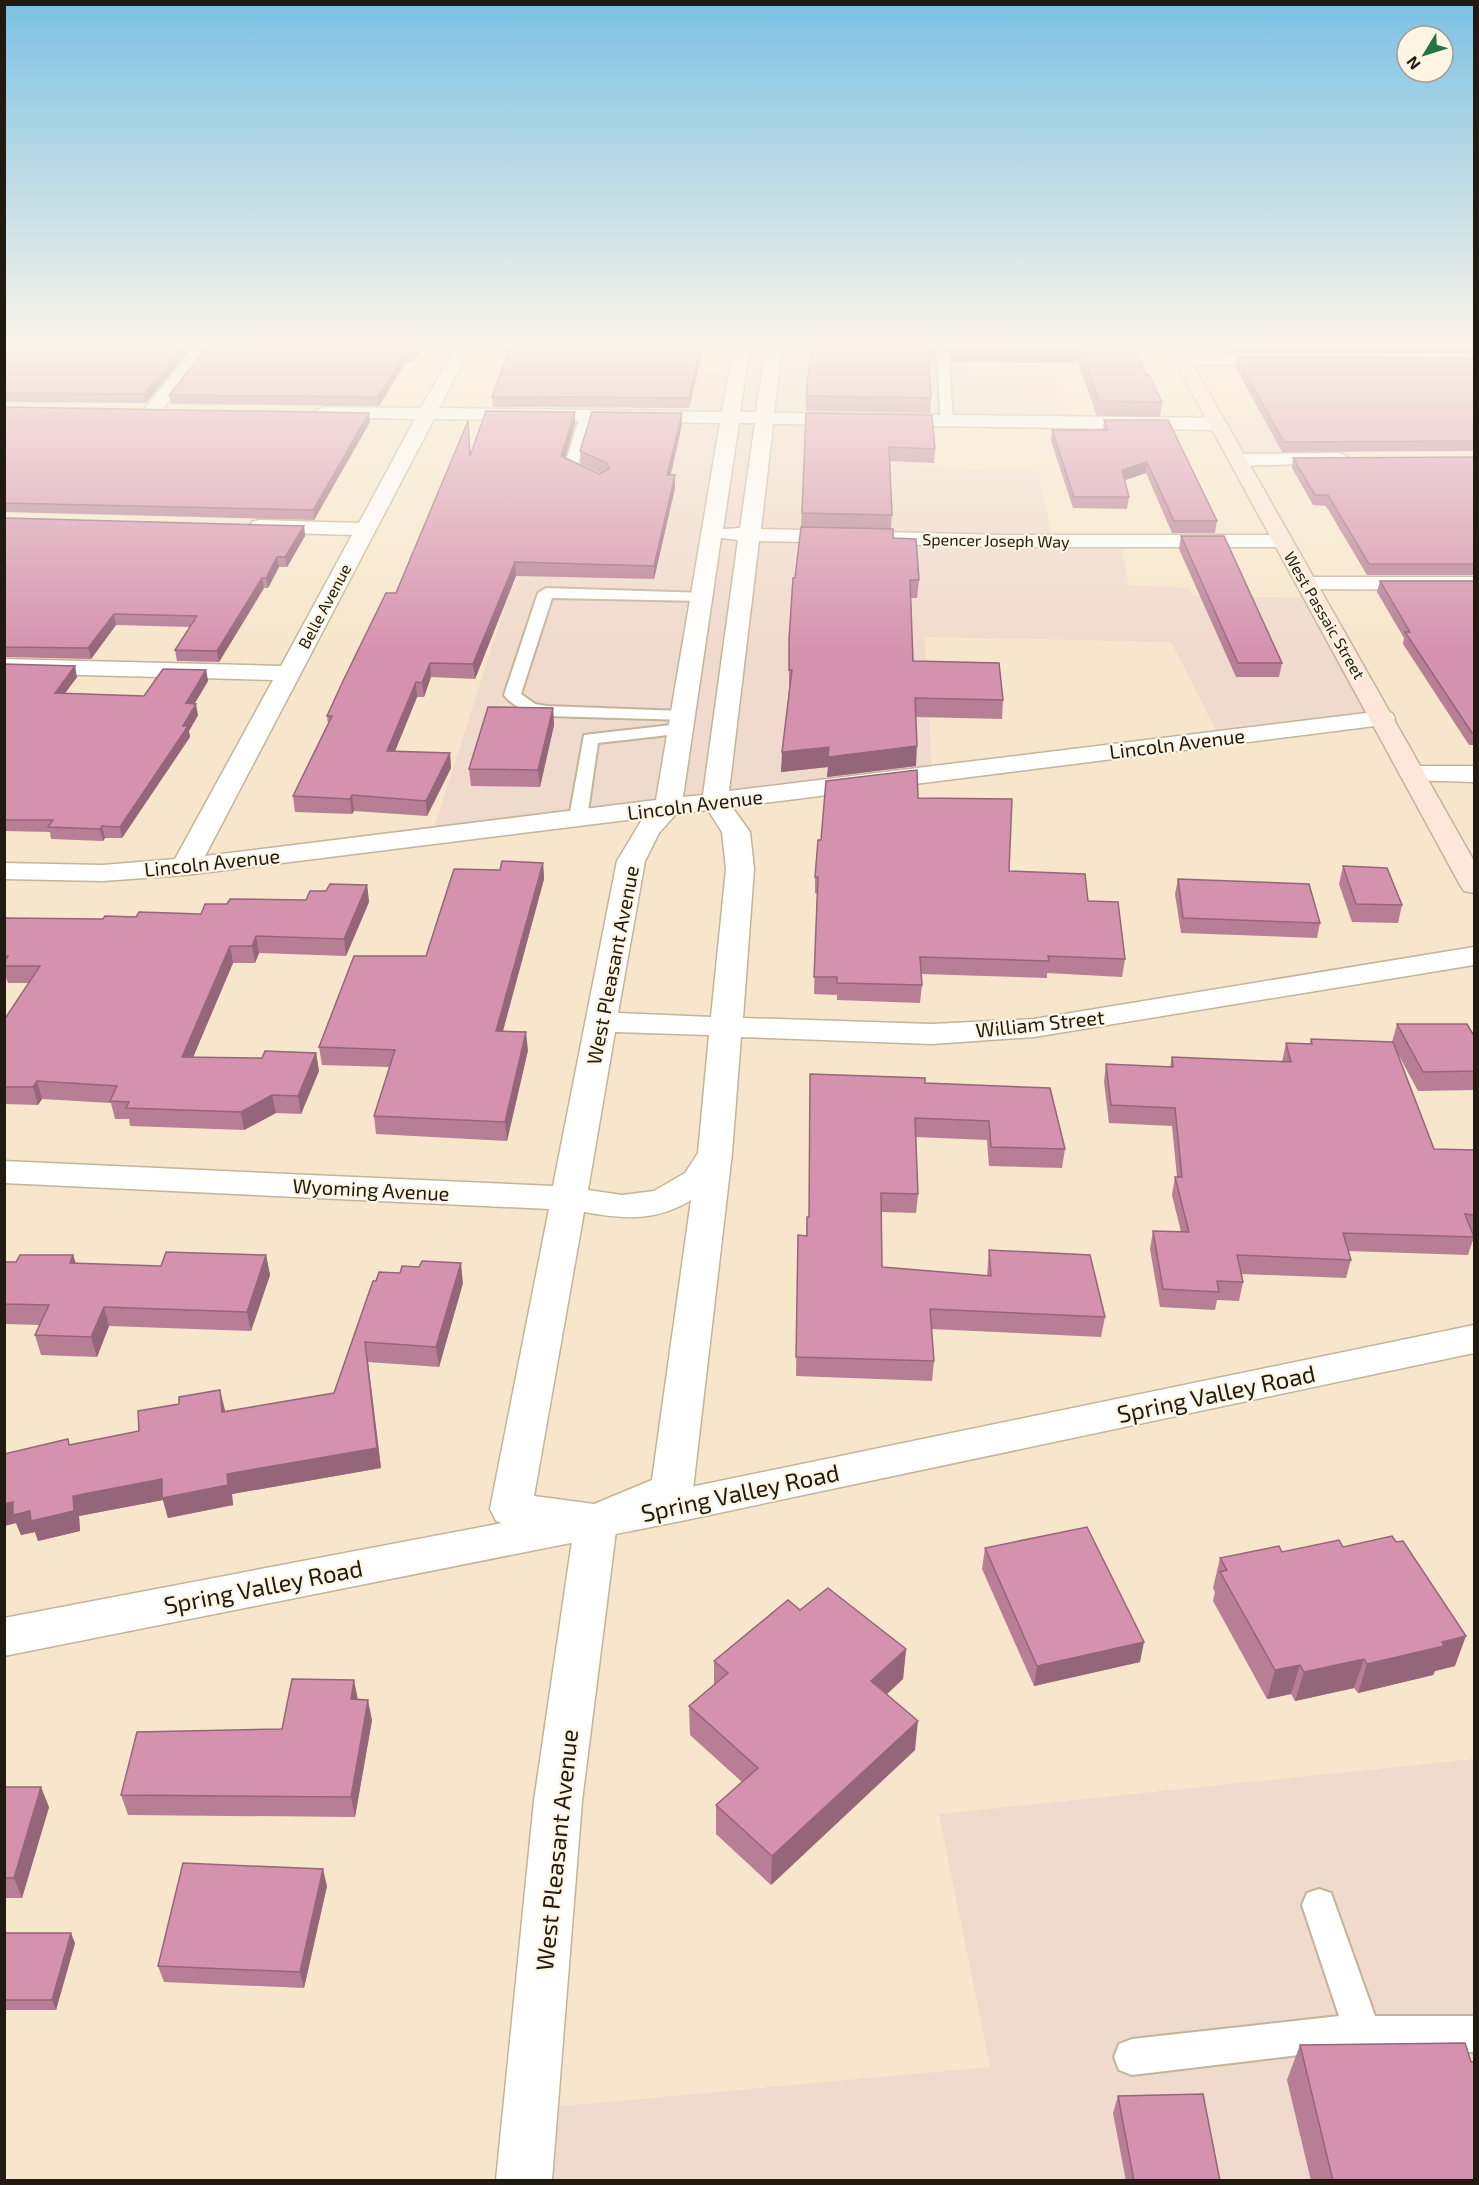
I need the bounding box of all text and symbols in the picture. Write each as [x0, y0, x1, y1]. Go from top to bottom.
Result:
north arrow [1395, 24, 1455, 84]
text: N [1402, 53, 1424, 74]
street label: Spencer Joseph Way [922, 529, 1070, 551]
street label: West Passaic Street [1281, 548, 1369, 682]
street label: Belle Avenue [294, 560, 354, 652]
street label: Lincoln Avenue [1108, 723, 1246, 763]
street label: Lincoln Avenue [626, 784, 764, 824]
street label: Lincoln Avenue [143, 843, 281, 881]
street label: West Pleasant Avenue [581, 863, 643, 1067]
street label: William Street [974, 1004, 1106, 1042]
street label: Wyoming Avenue [292, 1173, 450, 1205]
street label: Spring Valley Road [1114, 1358, 1318, 1428]
street label: Spring Valley Road [638, 1457, 842, 1527]
street label: Spring Valley Road [161, 1552, 365, 1620]
street label: West Pleasant Avenue [529, 1728, 583, 1972]

